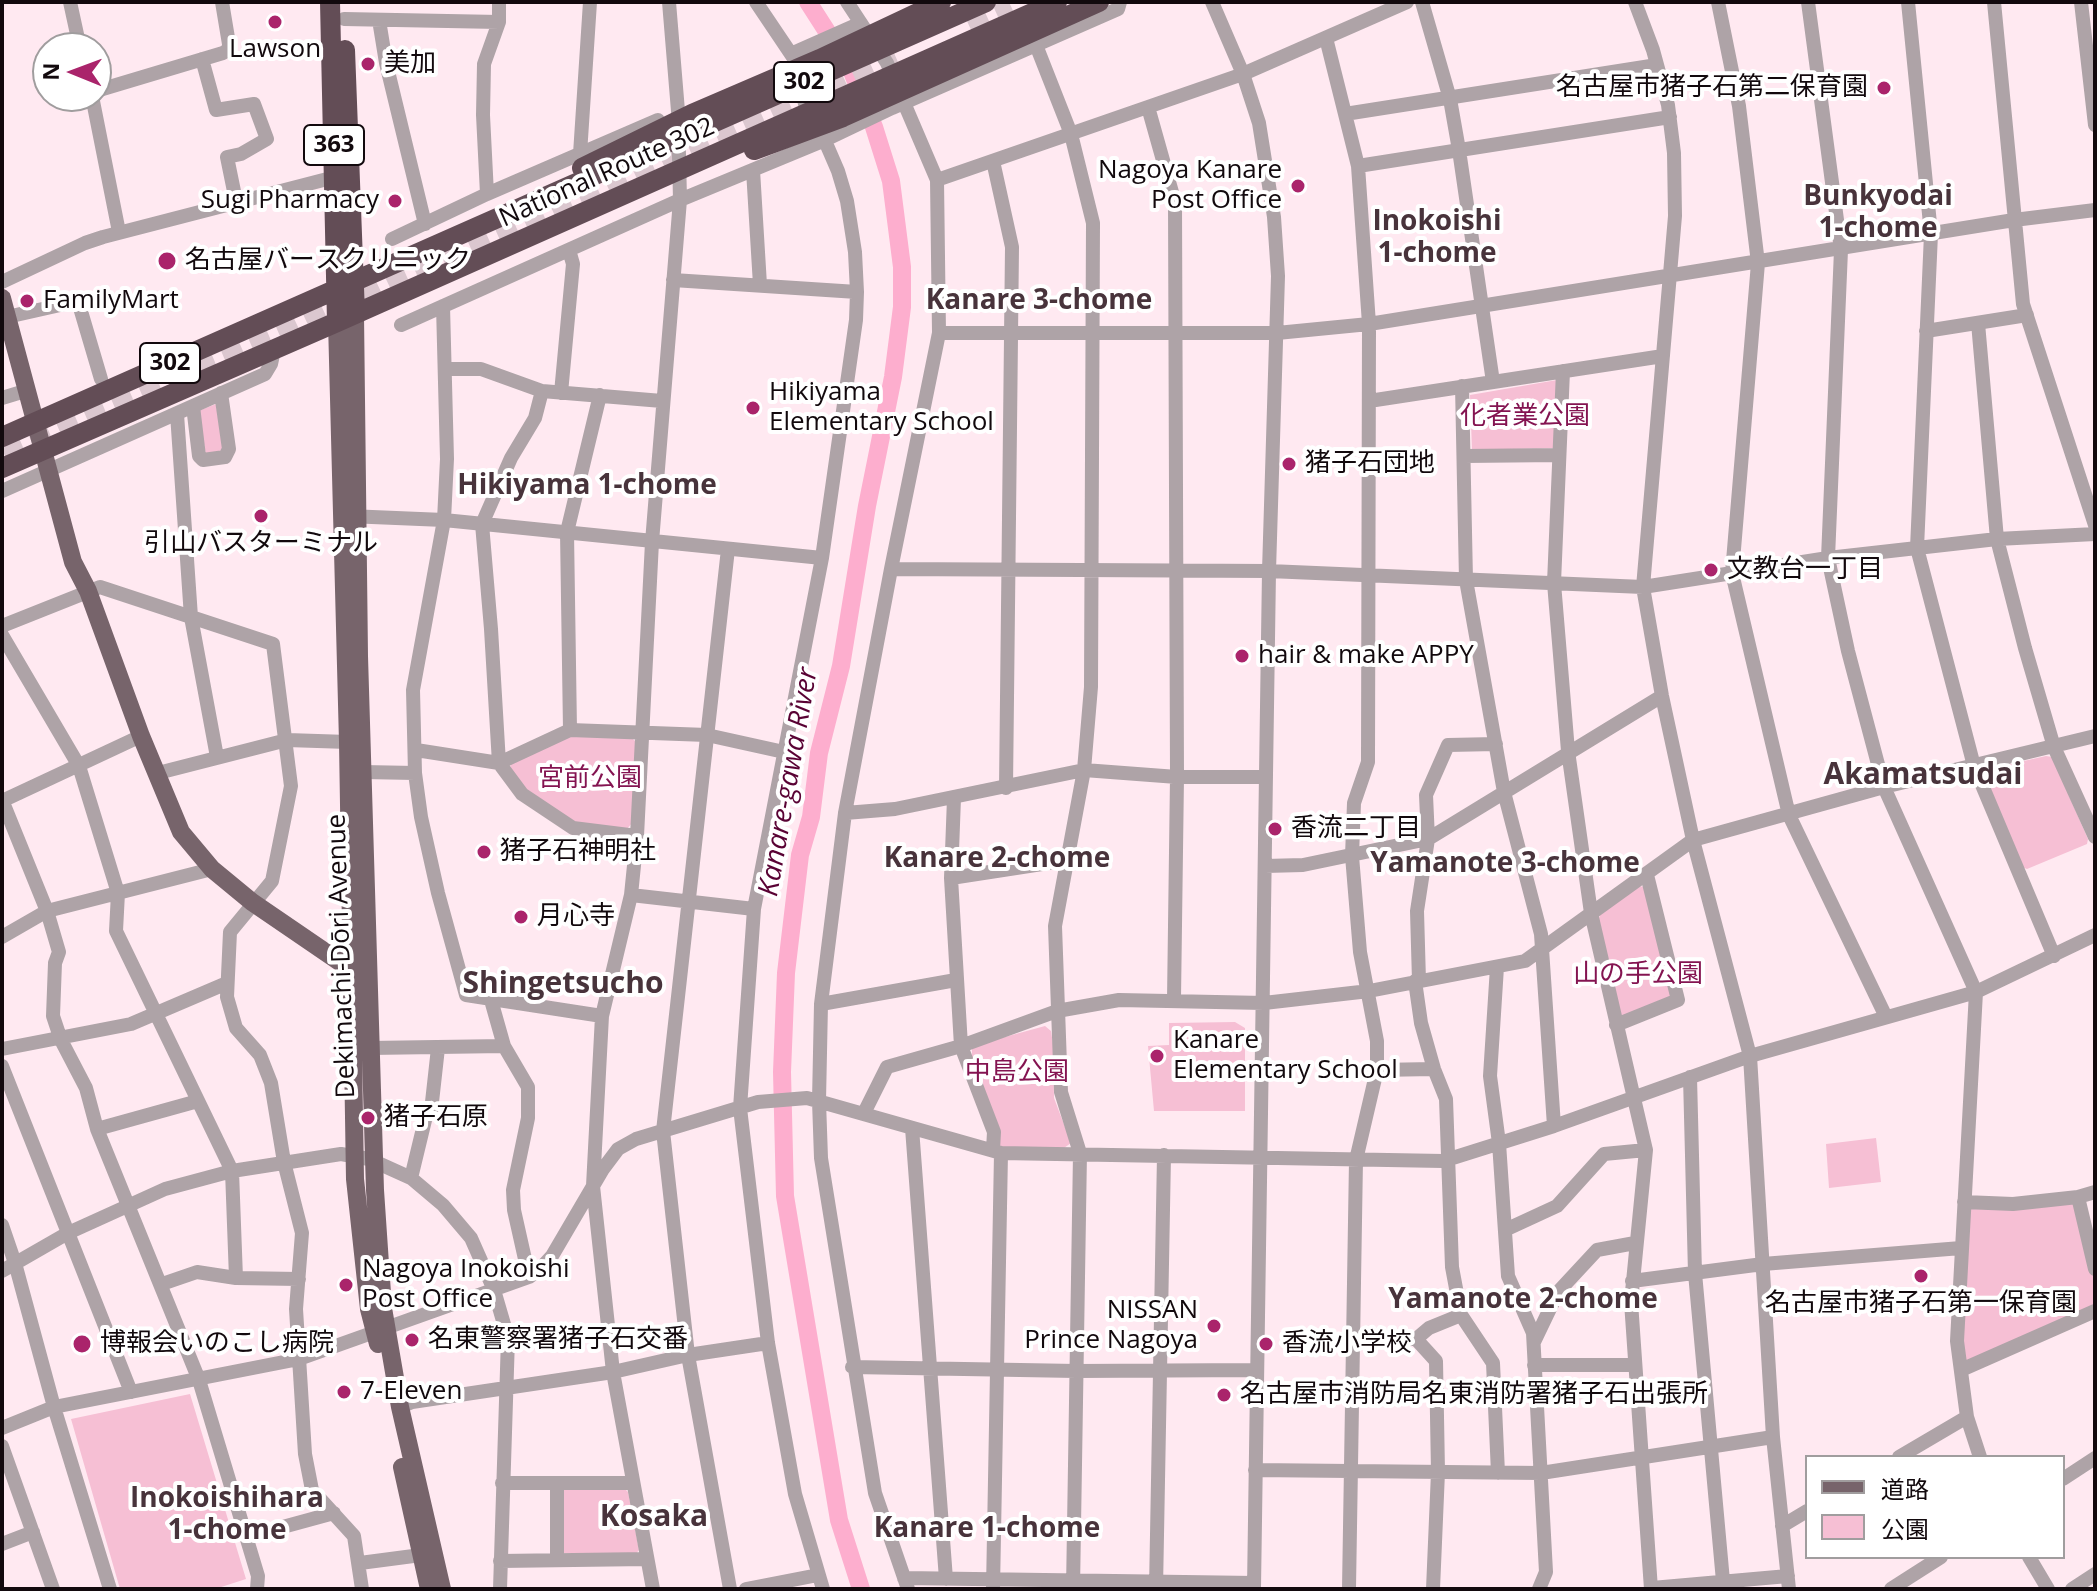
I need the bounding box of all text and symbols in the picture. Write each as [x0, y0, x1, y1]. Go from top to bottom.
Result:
marker: Lawson [266, 13, 284, 31]
north arrow [32, 32, 112, 112]
place label: Lawson [229, 34, 321, 66]
place label: 美加 [384, 48, 436, 80]
marker: 美加 [359, 55, 377, 73]
text: N [35, 62, 65, 81]
road number: 302 [774, 62, 834, 102]
place label: 名古屋市猪子石第二保育園 [1556, 72, 1868, 104]
marker: 名古屋市猪子石第二保育園 [1875, 79, 1893, 97]
street label: National Route 302 [495, 112, 719, 234]
road number: 363 [304, 125, 364, 165]
place label: Nagoya Kanare Post Office [1098, 155, 1282, 216]
marker: Nagoya Kanare Post Office [1289, 177, 1307, 195]
district label: Bunkyodai 1-chome [1803, 180, 1953, 246]
place label: Sugi Pharmacy [201, 185, 379, 217]
marker: Sugi Pharmacy [386, 192, 404, 210]
district label: Inokoishi 1-chome [1372, 205, 1502, 271]
place label: 名古屋バースクリニック [185, 245, 471, 277]
marker: 名古屋バースクリニック [156, 250, 178, 272]
district label: Kanare 3-chome [926, 284, 1152, 318]
place label: FamilyMart [43, 285, 179, 317]
marker: FamilyMart [18, 292, 36, 310]
road number: 302 [140, 343, 200, 383]
place label: Hikiyama Elementary School [769, 377, 994, 438]
marker: Hikiyama Elementary School [744, 399, 762, 417]
park label: 化者業公園 [1460, 401, 1590, 433]
place label: 猪子石団地 [1305, 448, 1435, 480]
marker: 猪子石団地 [1280, 455, 1298, 473]
district label: Hikiyama 1-chome [457, 469, 717, 503]
marker: 引山バスターミナル [252, 507, 270, 525]
place label: 引山バスターミナル [144, 528, 378, 560]
place label: 文教台一丁目 [1727, 554, 1883, 586]
marker: 文教台一丁目 [1702, 561, 1720, 579]
place label: hair & make APPY [1258, 640, 1474, 672]
marker: hair & make APPY [1233, 647, 1251, 665]
water label: Kanare-gawa River [752, 665, 826, 899]
district label: Akamatsudai [1824, 757, 2022, 793]
park label: 宮前公園 [538, 763, 642, 795]
street label: Dekimachi-Dōri Avenue [321, 813, 363, 1099]
place label: 香流二丁目 [1291, 813, 1421, 845]
marker: 香流二丁目 [1266, 820, 1284, 838]
place label: 猪子石神明社 [500, 836, 656, 868]
district label: Kanare 2-chome [884, 842, 1110, 876]
marker: 猪子石神明社 [475, 843, 493, 861]
district label: Yamanote 3-chome [1370, 847, 1640, 881]
place label: 月心寺 [537, 901, 615, 933]
marker: 月心寺 [512, 908, 530, 926]
park label: 山の手公園 [1573, 959, 1703, 991]
district label: Shingetsucho [462, 966, 664, 1002]
place label: Kanare Elementary School [1173, 1025, 1398, 1086]
marker: Kanare Elementary School [1148, 1047, 1166, 1065]
park label: 中島公園 [965, 1057, 1069, 1089]
place label: 猪子石原 [384, 1102, 488, 1134]
marker: 猪子石原 [359, 1109, 377, 1127]
place label: Nagoya Inokoishi Post Office [362, 1254, 570, 1316]
marker: 名古屋市猪子石第一保育園 [1912, 1267, 1930, 1285]
marker: Nagoya Inokoishi Post Office [337, 1276, 355, 1294]
district label: Yamanote 2-chome [1388, 1283, 1658, 1317]
place label: 名古屋市猪子石第一保育園 [1765, 1288, 2077, 1320]
place label: NISSAN Prince Nagoya [1024, 1295, 1198, 1356]
marker: NISSAN Prince Nagoya [1205, 1317, 1223, 1335]
place label: 名東警察署猪子石交番 [428, 1324, 688, 1356]
place label: 博報会いのこし病院 [100, 1328, 334, 1360]
place label: 香流小学校 [1282, 1328, 1412, 1360]
marker: 名東警察署猪子石交番 [403, 1331, 421, 1349]
marker: 博報会いのこし病院 [71, 1333, 93, 1355]
marker: 香流小学校 [1257, 1335, 1275, 1353]
place label: 7-Eleven [360, 1376, 462, 1408]
place label: 名古屋市消防局名東消防署猪子石出張所 [1240, 1379, 1708, 1411]
marker: 7-Eleven [335, 1383, 353, 1401]
marker: 名古屋市消防局名東消防署猪子石出張所 [1215, 1386, 1233, 1404]
legend [1805, 1455, 2065, 1559]
text: 道路 [1881, 1472, 1929, 1505]
district label: Inokoishihara 1-chome [130, 1482, 324, 1548]
district label: Kosaka [600, 1499, 708, 1535]
district label: Kanare 1-chome [874, 1512, 1100, 1546]
text: 公園 [1881, 1512, 1929, 1545]

